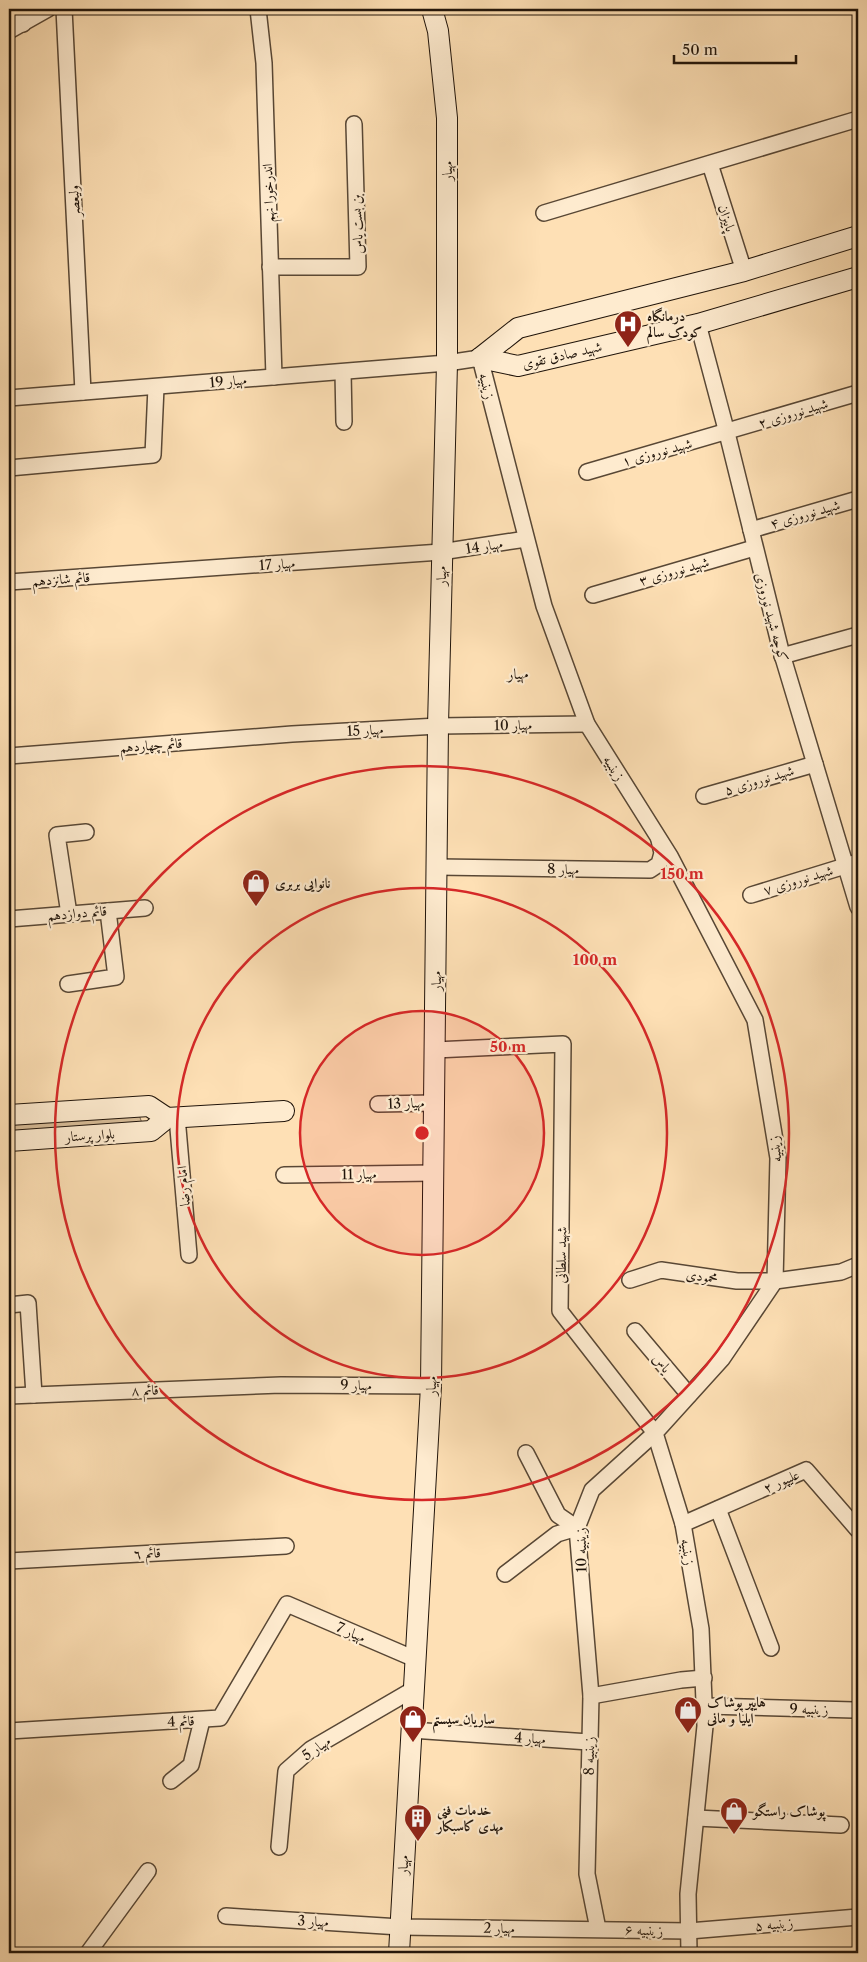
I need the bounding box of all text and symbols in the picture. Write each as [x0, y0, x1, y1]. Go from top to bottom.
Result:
scale bar [674, 32, 797, 64]
text: 50 m [682, 40, 718, 59]
street label: مهیار [438, 161, 457, 183]
street label: اندرخورا نهم [258, 163, 283, 223]
street label: ولیعصر [64, 185, 85, 219]
street label: بن بست یاس [347, 193, 367, 254]
street label: پاییزان [712, 202, 740, 236]
place label: درمانگاه کودک سالم [647, 307, 702, 345]
hospital icon: درمانگاه کودک سالم [613, 309, 643, 348]
street label: شهید صادق تقوی [520, 337, 604, 374]
street label: مهیار 19 [209, 370, 248, 393]
street label: زینبیه [475, 371, 499, 401]
street label: شهید نوروزی ۲ [756, 394, 830, 433]
street label: شهید نوروزی ۱ [620, 434, 694, 471]
street label: شهید نوروزی ۴ [768, 495, 842, 534]
street label: مهیار 14 [464, 534, 504, 559]
street label: شهید نوروزی ۳ [637, 552, 711, 591]
street label: مهیار 17 [258, 554, 296, 575]
street label: مهیار [432, 566, 451, 588]
street label: قائم شانزدهم [31, 568, 91, 595]
street label: کوچه شهید نوروزی [750, 570, 793, 664]
district label: مهیار [506, 664, 529, 684]
street label: مهیار 10 [494, 716, 532, 735]
street label: مهیار 15 [346, 720, 384, 741]
street label: قائم چهاردهم [119, 734, 183, 761]
street label: زینبیه [599, 752, 629, 784]
street label: شهید نوروزی ۵ [722, 761, 796, 800]
street label: مهیار 8 [547, 860, 579, 879]
street label: شهید نوروزی ۷ [761, 861, 835, 900]
text: 150 m [660, 864, 704, 883]
shop icon: نانوایی بربری [241, 868, 271, 907]
place label: نانوایی بربری [275, 874, 331, 893]
street label: قائم دوازدهم [46, 901, 108, 930]
text: 100 m [573, 950, 617, 969]
street label: مهیار [427, 971, 446, 993]
text: 50 m [490, 1037, 526, 1056]
street label: مهیار 13 [387, 1093, 425, 1114]
street label: بلوار پرستار [63, 1124, 116, 1146]
centre of rings [413, 1124, 431, 1142]
street label: زینبیه [764, 1135, 786, 1163]
street label: امام رضا [172, 1165, 198, 1207]
street label: مهیار 11 [341, 1165, 377, 1184]
street label: شهید سلطانی [552, 1226, 571, 1284]
street label: محمودی [685, 1265, 719, 1287]
street label: یاس [649, 1350, 676, 1377]
street label: مهیار 9 [340, 1376, 372, 1395]
street label: مهیار [422, 1376, 441, 1398]
street label: قائم ٨ [131, 1381, 159, 1403]
street label: علیپور ۲ [760, 1465, 802, 1498]
street label: زینبیه 10 [572, 1527, 590, 1573]
street label: زینبیه [677, 1537, 699, 1567]
street label: قائم ٦ [133, 1543, 161, 1567]
street label: مهیار 7 [333, 1618, 368, 1647]
place label: هایپر پوشاک ایلیا و مانی [706, 1693, 766, 1727]
shop icon: هایپر پوشاک ایلیا و مانی [673, 1695, 703, 1734]
street label: زینبیه 9 [790, 1700, 828, 1718]
shop icon: ساریان سیستم [398, 1704, 428, 1743]
place label: ساریان سیستم [432, 1710, 495, 1734]
street label: قائم 4 [167, 1711, 195, 1735]
street label: مهیار 4 [514, 1728, 546, 1749]
street label: مهیار 5 [298, 1732, 334, 1765]
street label: زینبیه 8 [580, 1736, 598, 1776]
shop icon: پوشاک راستگو [719, 1796, 749, 1835]
place label: خدمات فنی مهدی کاسبکار [435, 1801, 504, 1835]
place label: پوشاک راستگو [751, 1802, 826, 1822]
building icon: خدمات فنی مهدی کاسبکار [403, 1803, 433, 1842]
street label: مهیار [393, 1855, 413, 1877]
street label: مهیار 3 [297, 1911, 329, 1932]
street label: زینبیه ۵ [754, 1913, 794, 1935]
street label: مهیار 2 [483, 1919, 515, 1938]
street label: زینبیه ۶ [624, 1920, 664, 1940]

